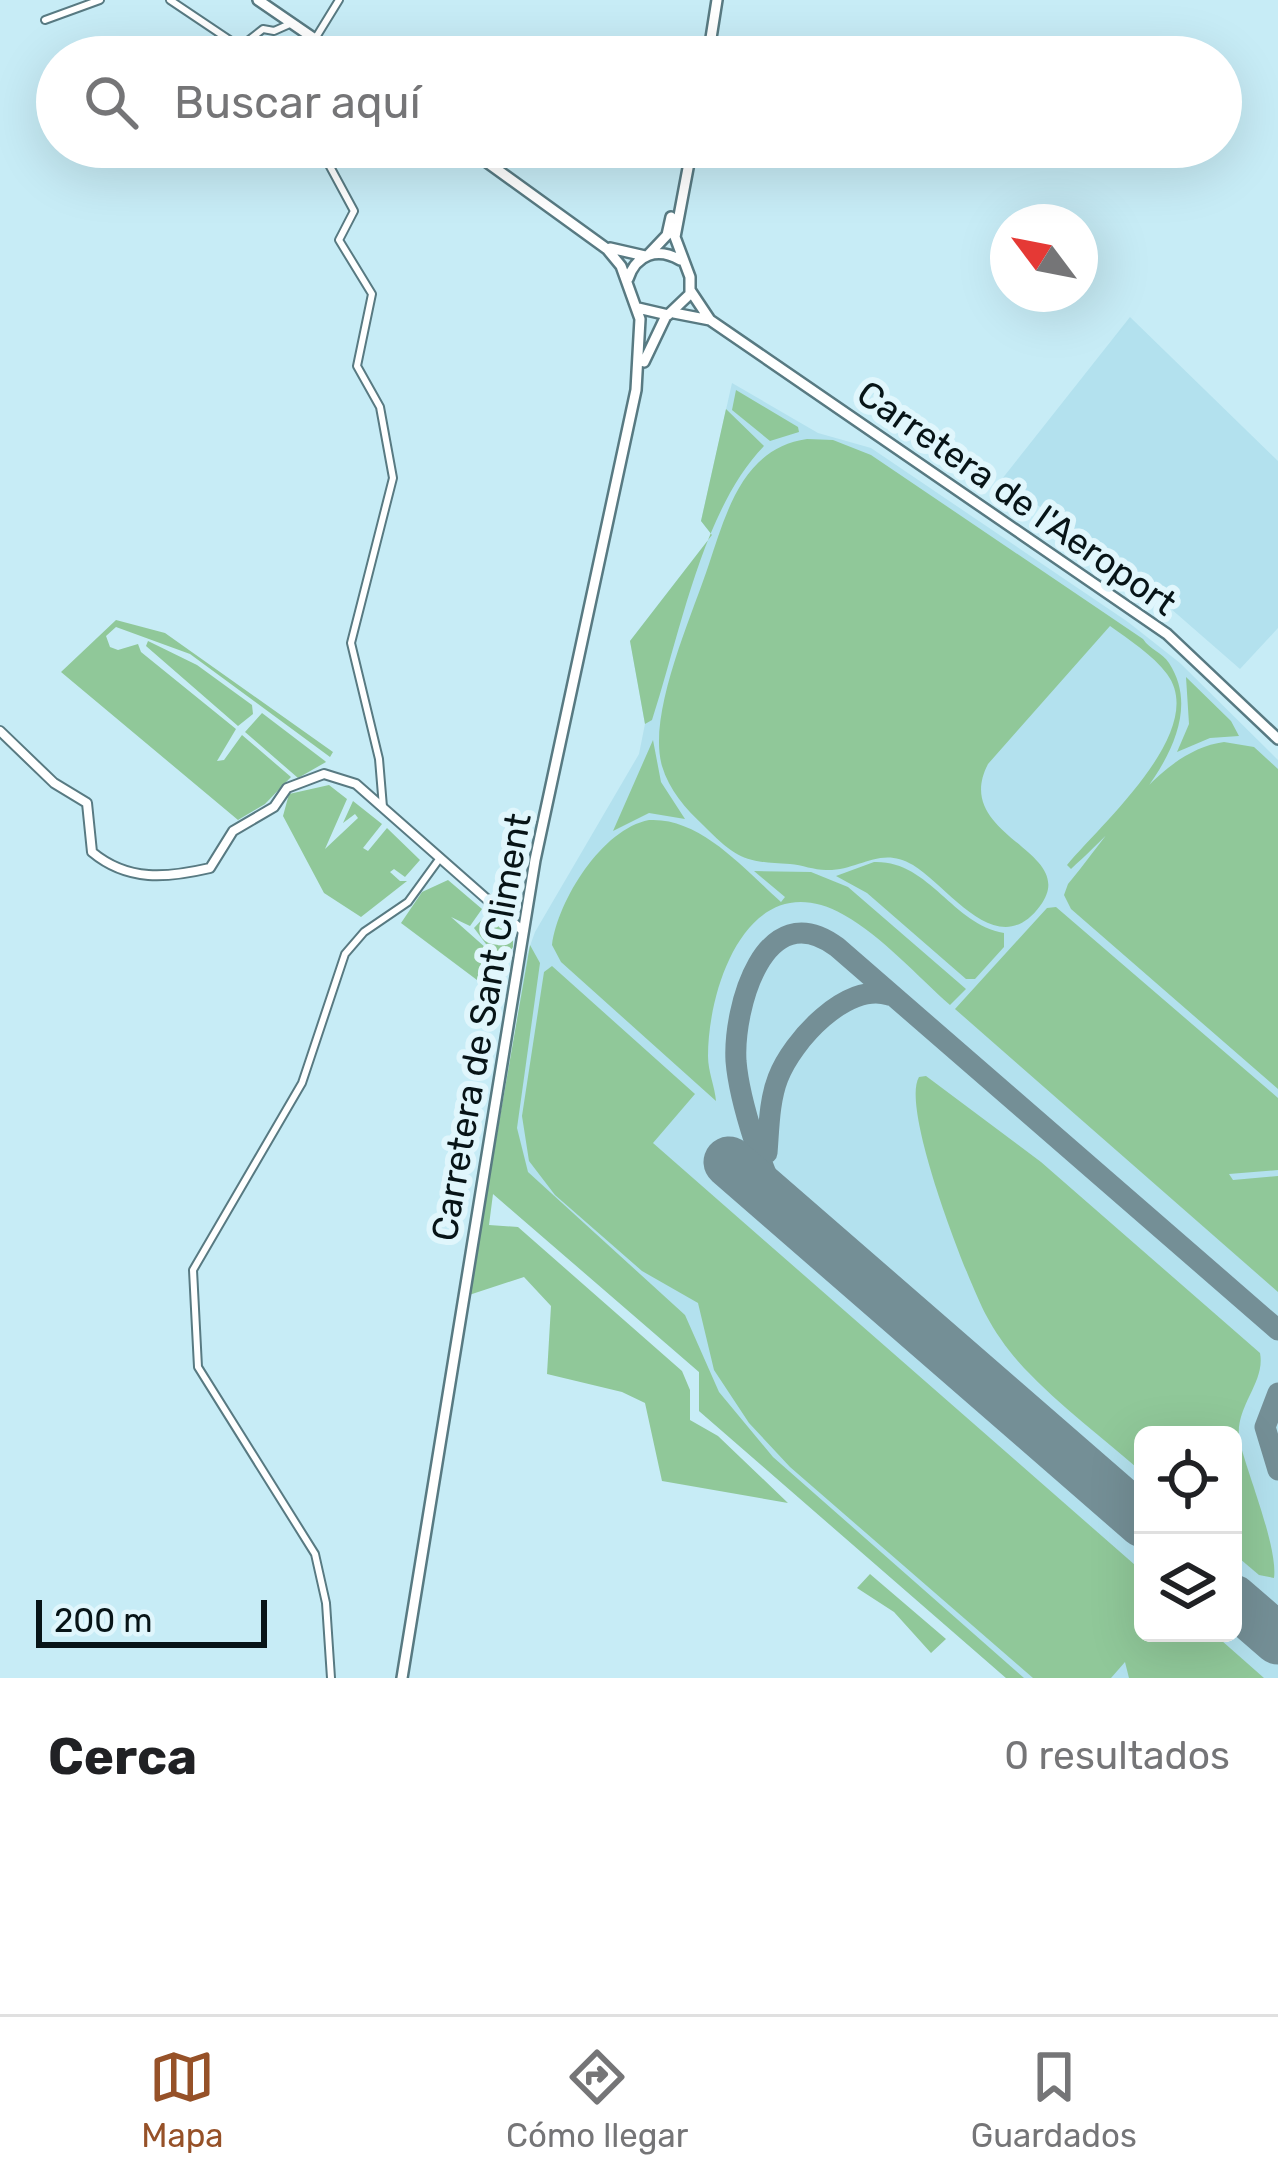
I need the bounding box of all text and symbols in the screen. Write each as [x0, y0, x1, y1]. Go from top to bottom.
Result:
search box [36, 36, 1242, 168]
icon: search [78, 69, 144, 135]
text: Buscar aquí [174, 76, 421, 129]
north arrow [990, 204, 1098, 312]
street label: Carretera de l'Aeroport [849, 371, 1185, 625]
street label: Carretera de Sant Climent [422, 810, 540, 1244]
map controls [1134, 1426, 1242, 1642]
button: locate [1134, 1426, 1242, 1534]
button: layers [1134, 1534, 1242, 1642]
scale bar [36, 1594, 267, 1647]
text: 200 m [54, 1601, 153, 1640]
text: Cerca [48, 1726, 197, 1787]
text: 0 resultados [1004, 1733, 1230, 1779]
tab: Mapa [141, 2044, 224, 2155]
tab: Cómo llegar [506, 2044, 688, 2155]
tab: Guardados [971, 2044, 1137, 2155]

